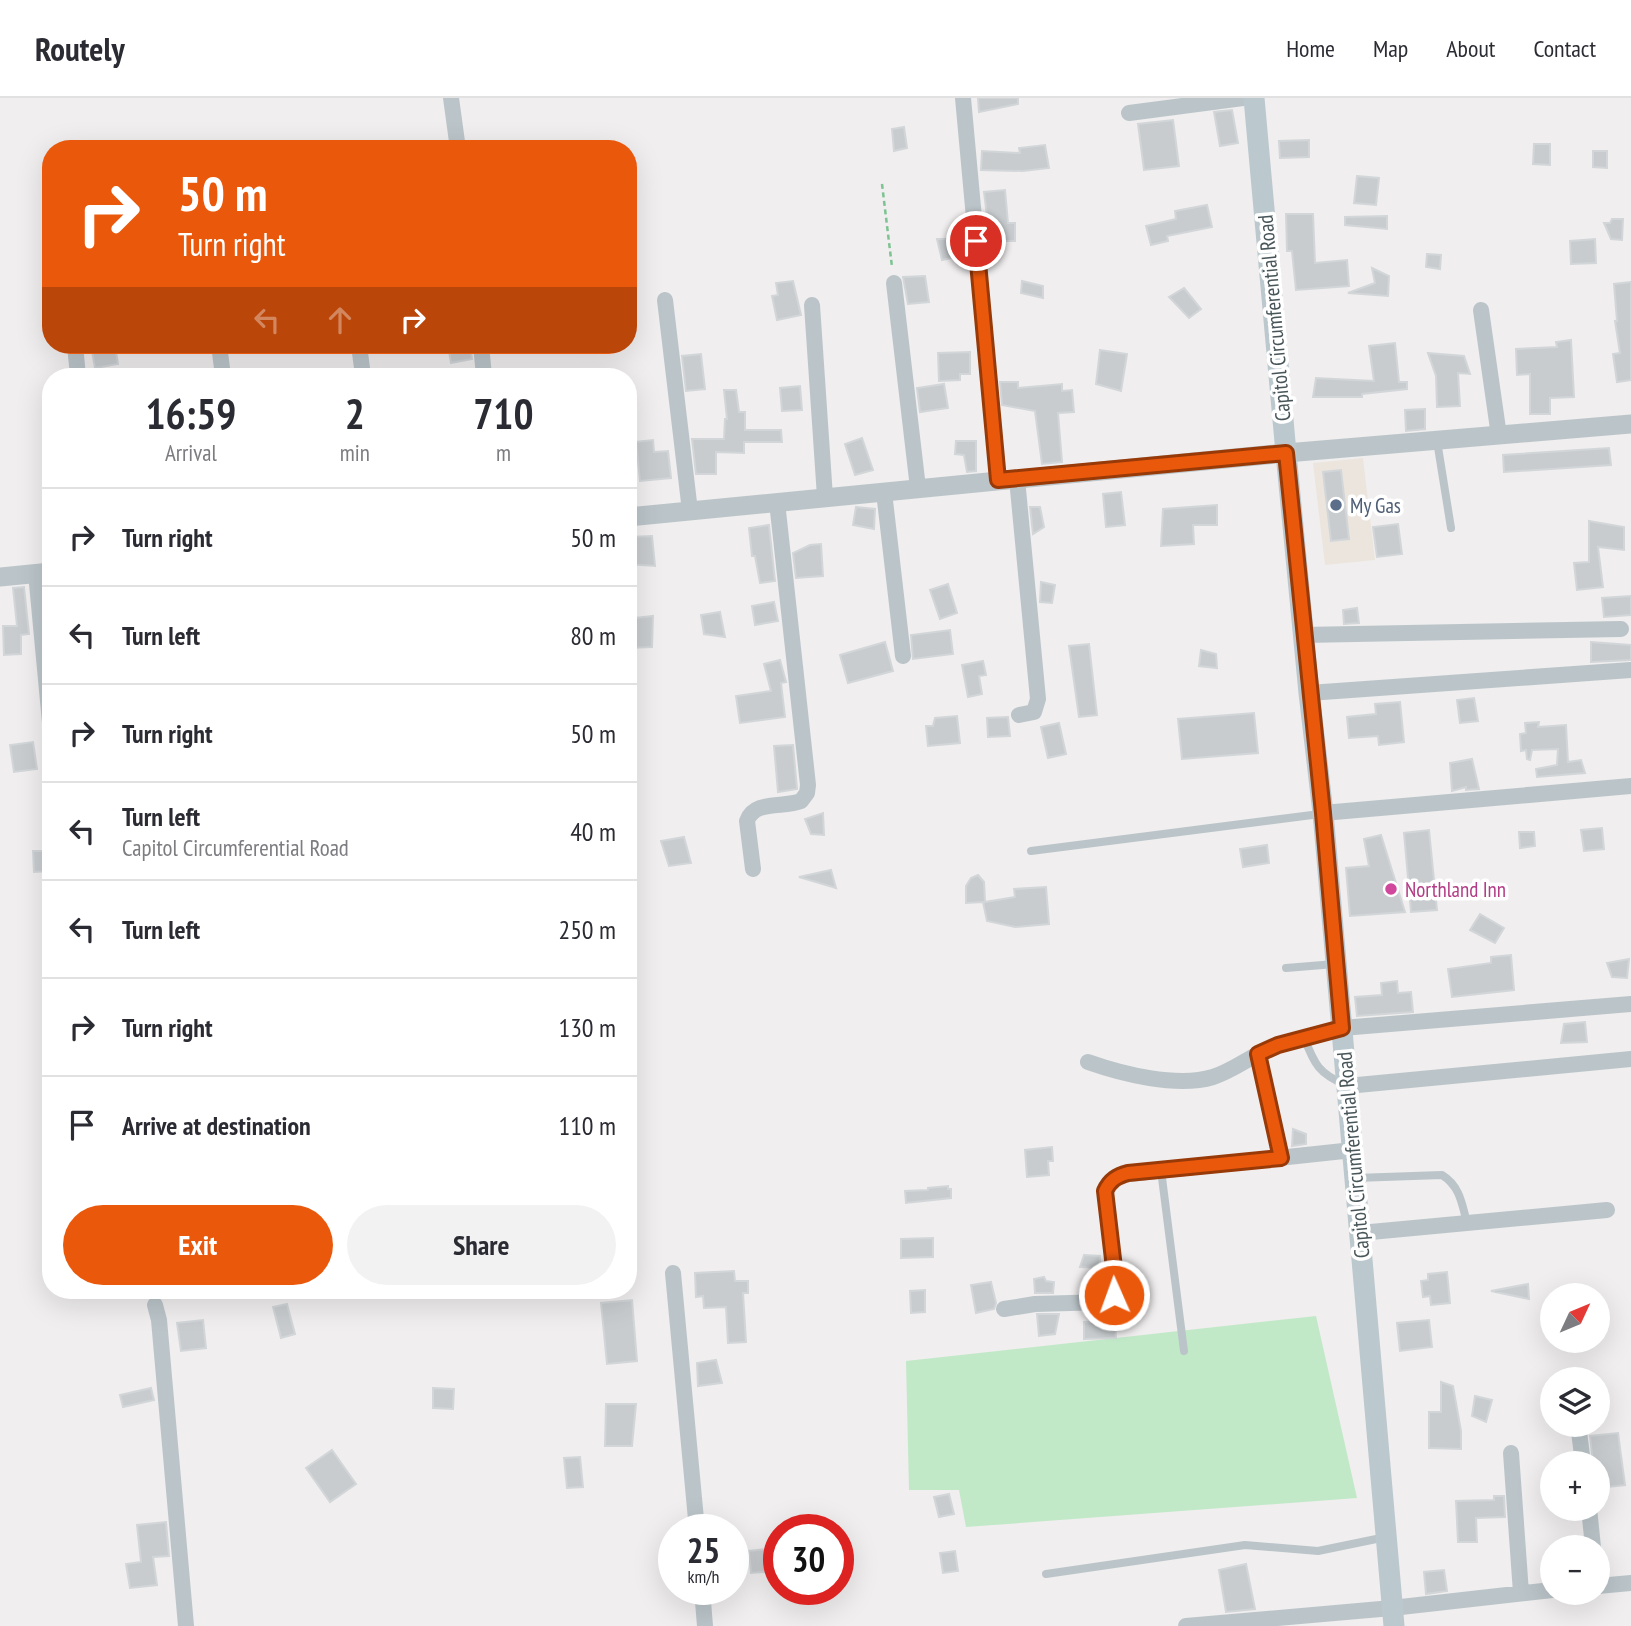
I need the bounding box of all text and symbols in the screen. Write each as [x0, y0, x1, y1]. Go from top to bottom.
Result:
text: Routely [35, 27, 125, 70]
text: Home [1286, 33, 1335, 64]
text: Map [1373, 33, 1408, 64]
text: About [1446, 33, 1495, 64]
text: Contact [1533, 33, 1596, 64]
text: 50 m [178, 161, 267, 225]
icon: right [63, 168, 154, 259]
pin [946, 211, 1006, 271]
street label: Capitol Circumferential Road [1252, 214, 1296, 422]
icon: arrive [957, 222, 995, 260]
text: Turn right [178, 223, 286, 265]
icon: left [248, 301, 286, 339]
icon: ahead [321, 301, 359, 339]
icon: right [394, 301, 432, 339]
text: 16:59 [145, 386, 236, 441]
text: 2 [345, 386, 365, 441]
text: 710 [473, 386, 534, 441]
text: Arrival [165, 438, 217, 467]
text: min [340, 438, 370, 467]
text: m [496, 438, 511, 467]
place label: My Gas [1350, 492, 1401, 519]
marker: My Gas [1328, 497, 1344, 513]
icon: right [63, 518, 101, 556]
text: Turn right [122, 521, 213, 554]
text: 50 m [570, 521, 616, 554]
icon: left [63, 616, 101, 654]
text: Turn left [122, 619, 200, 652]
text: 80 m [570, 619, 616, 652]
icon: right [63, 714, 101, 752]
text: Turn right [122, 717, 213, 750]
text: 50 m [570, 717, 616, 750]
text: Turn left [122, 800, 200, 833]
icon: left [63, 812, 101, 850]
text: 40 m [570, 815, 616, 848]
text: Capitol Circumferential Road [122, 833, 349, 862]
place label: Northland Inn [1405, 876, 1506, 903]
marker: Northland Inn [1383, 881, 1399, 897]
icon: left [63, 910, 101, 948]
text: Turn left [122, 913, 200, 946]
text: 250 m [558, 913, 616, 946]
icon: right [63, 1008, 101, 1046]
text: Turn right [122, 1011, 213, 1044]
text: 130 m [558, 1011, 616, 1044]
street label: Capitol Circumferential Road [1331, 1051, 1375, 1259]
icon: arrive [63, 1106, 101, 1144]
text: Arrive at destination [122, 1109, 311, 1142]
text: 110 m [558, 1109, 616, 1142]
button: Exit [63, 1205, 333, 1285]
button: Share [347, 1205, 616, 1285]
position arrow [1077, 1258, 1151, 1332]
north arrow [1540, 1283, 1610, 1353]
map controls [1540, 1283, 1610, 1605]
button: layers [1540, 1367, 1610, 1437]
button: + [1540, 1451, 1610, 1521]
speed limit sign: 30 [763, 1514, 854, 1605]
text: 25 [687, 1527, 720, 1573]
button: − [1540, 1535, 1610, 1605]
text: km/h [688, 1565, 719, 1588]

